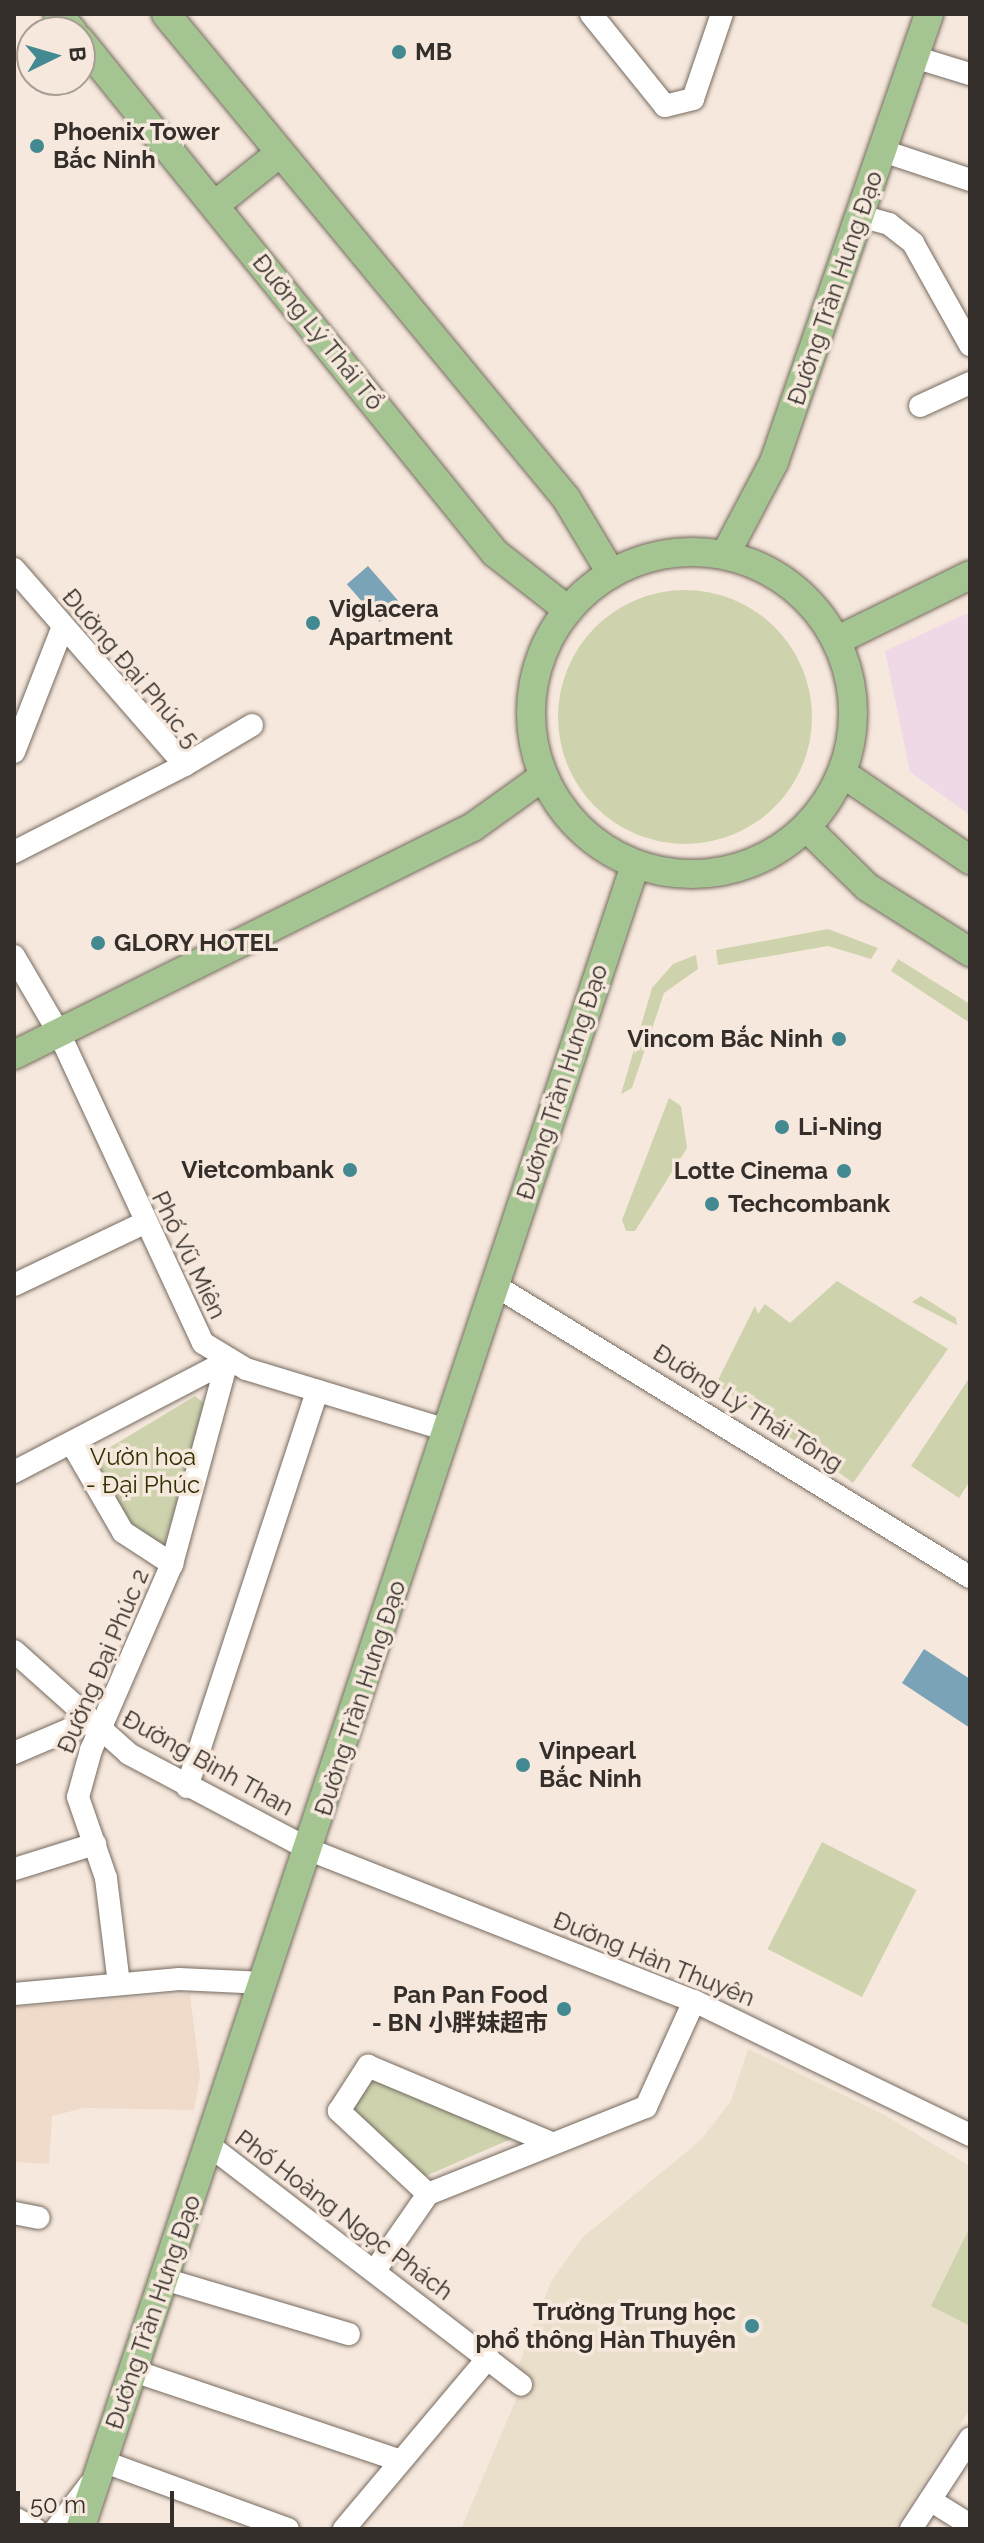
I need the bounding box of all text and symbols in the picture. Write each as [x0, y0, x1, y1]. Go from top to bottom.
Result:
north arrow [16, 16, 96, 96]
place label: MB [415, 38, 452, 66]
marker: MB [390, 43, 408, 61]
text: B [64, 45, 92, 63]
place label: Phoenix Tower Bắc Ninh [53, 118, 220, 174]
marker: Phoenix Tower Bắc Ninh [28, 137, 46, 155]
street label: Đường Trần Hưng Đạo [781, 167, 889, 409]
street label: Đường Lý Thái Tổ [246, 248, 390, 416]
street label: Đường Đại Phúc 5 [56, 583, 206, 753]
place label: Viglacera Apartment [329, 595, 453, 651]
marker: Viglacera Apartment [304, 614, 322, 632]
place label: GLORY HOTEL [114, 929, 279, 957]
marker: GLORY HOTEL [89, 934, 107, 952]
street label: Đường Trần Hưng Đạo [510, 960, 614, 1204]
place label: Vincom Bắc Ninh [627, 1025, 823, 1053]
marker: Vincom Bắc Ninh [830, 1030, 848, 1048]
place label: Li-Ning [798, 1113, 882, 1141]
marker: Li-Ning [773, 1118, 791, 1136]
place label: Vietcombank [181, 1156, 334, 1184]
place label: Lotte Cinema [674, 1157, 828, 1185]
marker: Vietcombank [341, 1161, 359, 1179]
marker: Lotte Cinema [835, 1162, 853, 1180]
street label: Phố Vũ Miên [146, 1186, 232, 1324]
place label: Techcombank [728, 1190, 890, 1218]
marker: Techcombank [703, 1195, 721, 1213]
street label: Đường Lý Thái Tông [647, 1337, 849, 1479]
park label: Vườn hoa - Đại Phúc [86, 1443, 200, 1499]
street label: Đường Đại Phúc 2 [51, 1564, 155, 1758]
street label: Đường Trần Hưng Đạo [308, 1576, 412, 1820]
street label: Đường Bình Than [117, 1704, 299, 1822]
place label: Vinpearl Bắc Ninh [539, 1737, 642, 1793]
marker: Vinpearl Bắc Ninh [514, 1756, 532, 1774]
street label: Đường Hàn Thuyên [549, 1905, 759, 2013]
place label: Pan Pan Food - BN 小胖妹超市 [372, 1981, 548, 2037]
marker: Pan Pan Food - BN 小胖妹超市 [555, 2000, 573, 2018]
street label: Phố Hoàng Ngọc Phách [229, 2124, 459, 2306]
street label: Đường Trần Hưng Đạo [99, 2191, 207, 2433]
place label: Trường Trung học phổ thông Hàn Thuyên [475, 2298, 736, 2354]
marker: Trường Trung học phổ thông Hàn Thuyên [743, 2317, 761, 2335]
scale bar [20, 2475, 178, 2525]
text: 50 m [30, 2490, 86, 2519]

